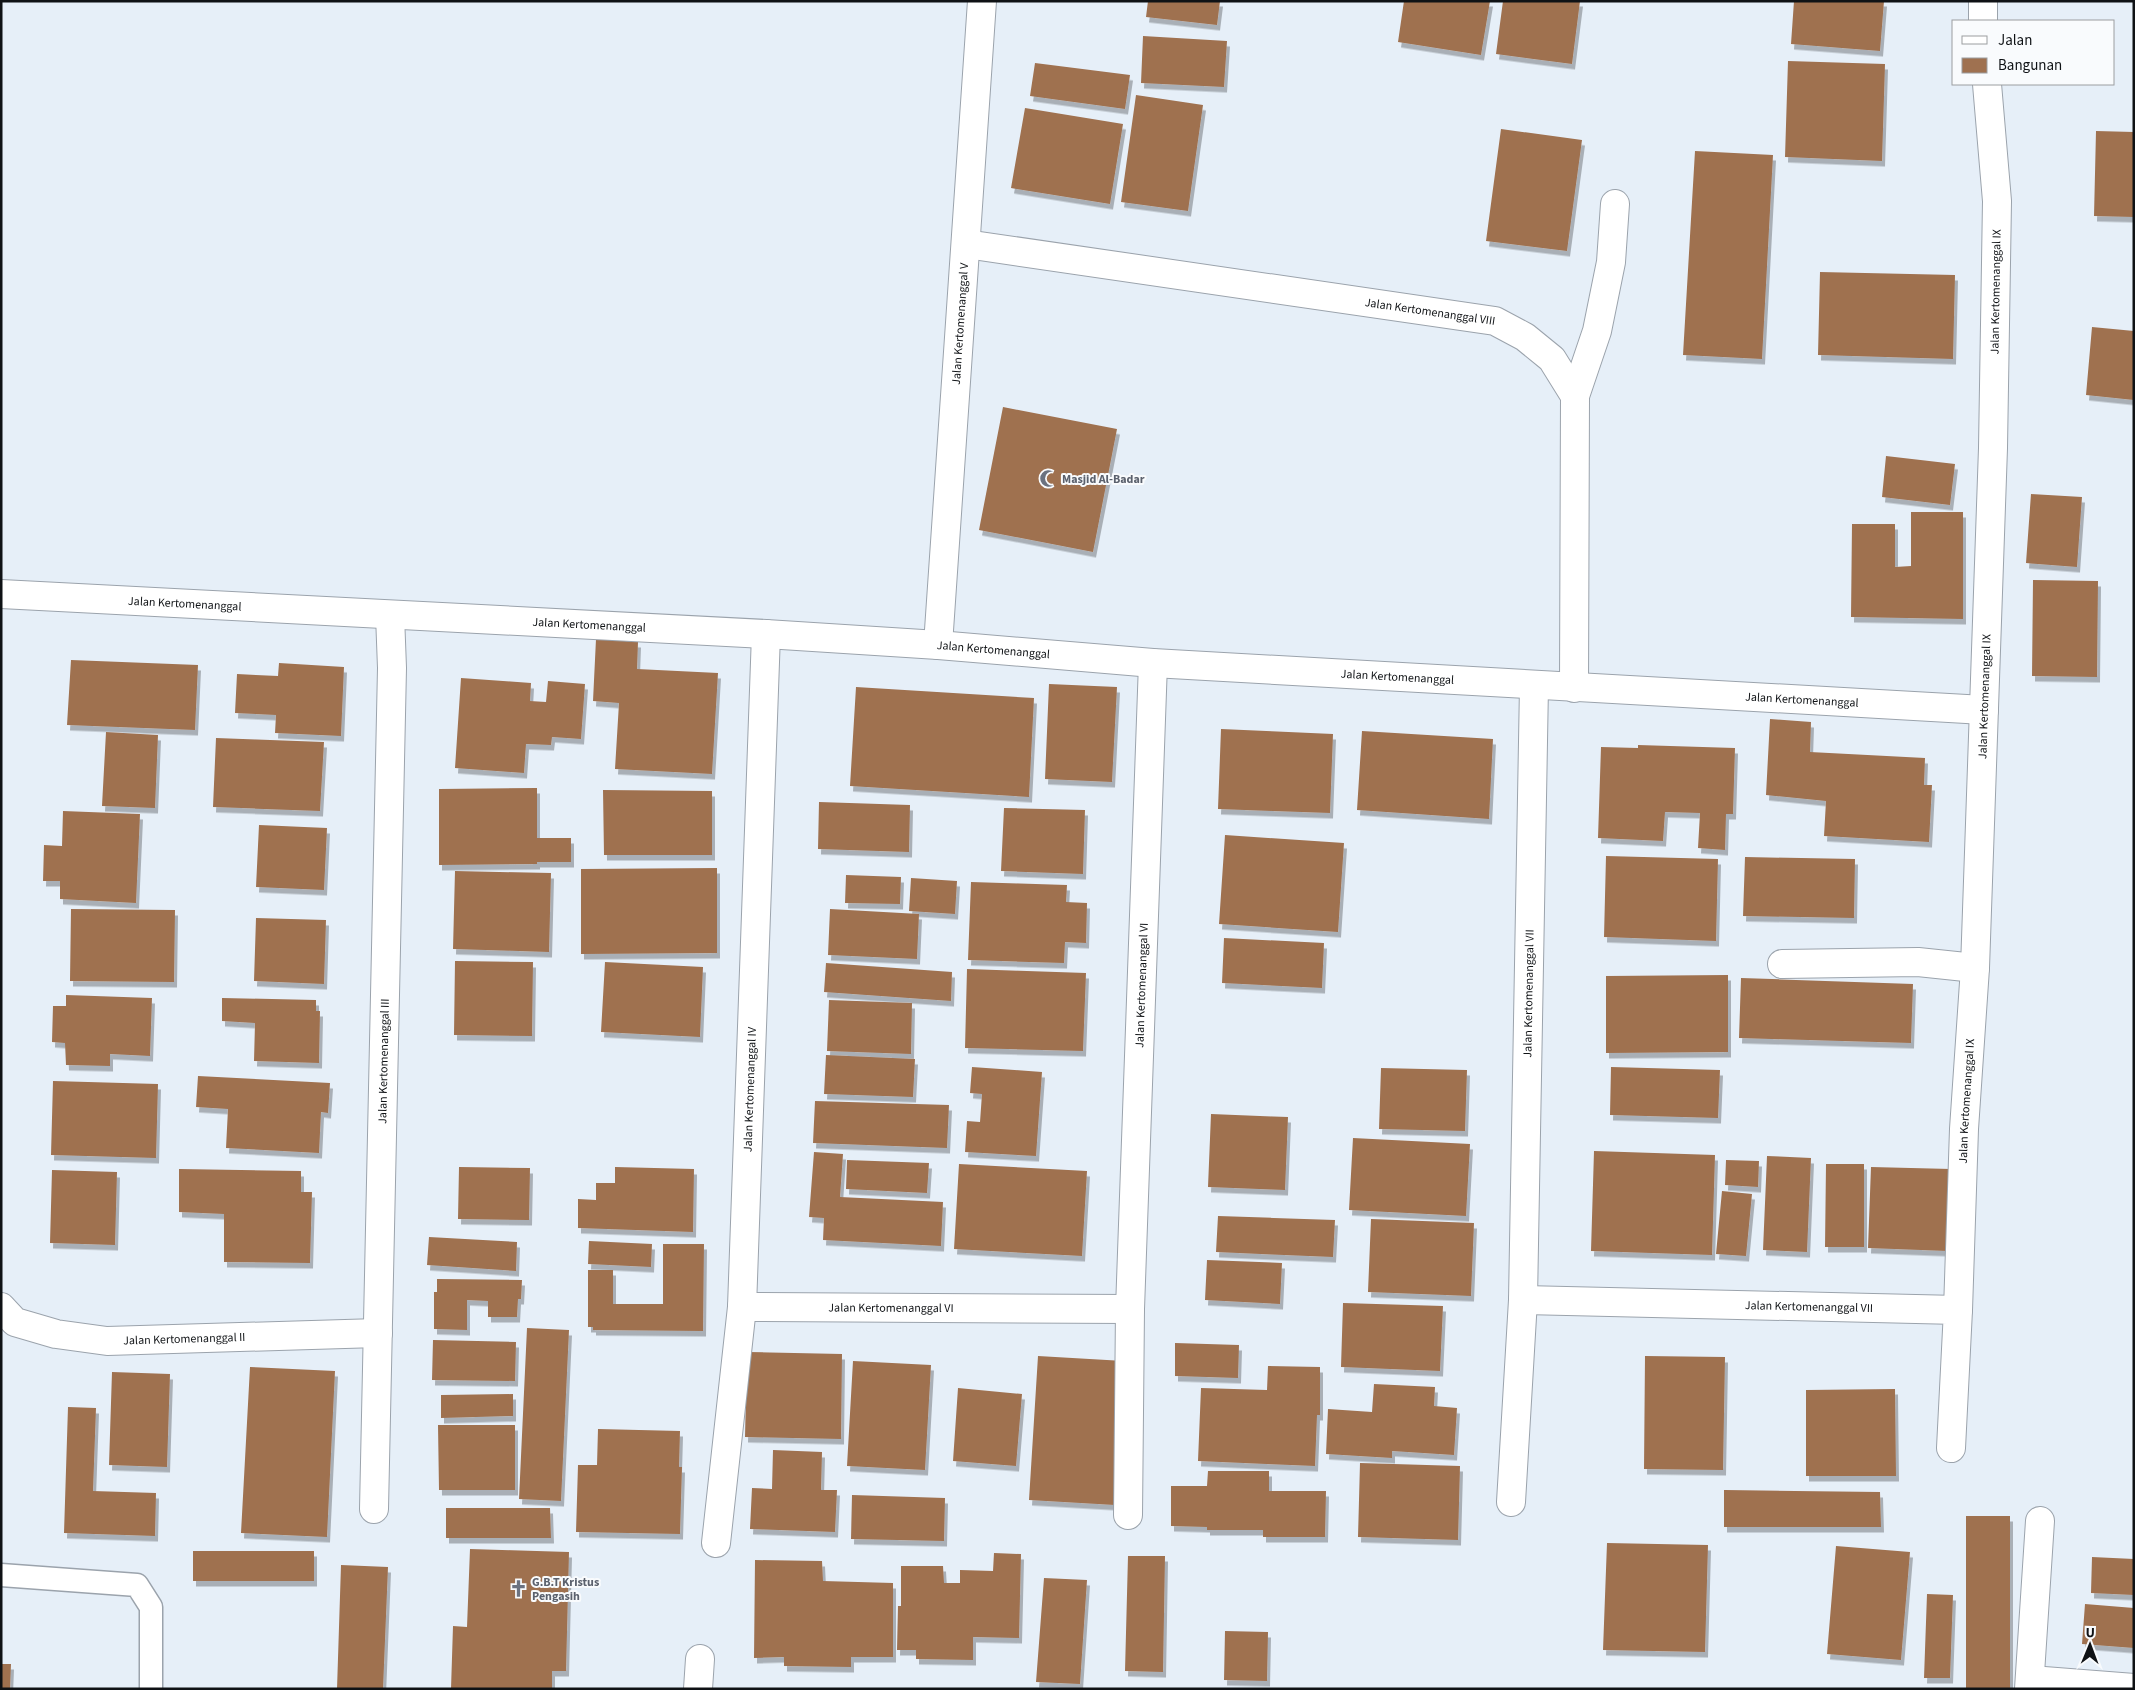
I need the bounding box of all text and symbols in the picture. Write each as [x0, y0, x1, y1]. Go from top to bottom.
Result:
legend [1952, 20, 2115, 85]
text: Jalan [1998, 30, 2032, 51]
text: Bangunan [1998, 55, 2062, 76]
street label: Jalan Kertomenanggal IX [1986, 229, 2005, 355]
street label: Jalan Kertomenanggal V [947, 261, 973, 385]
street label: Jalan Kertomenanggal VIII [1364, 294, 1496, 329]
mosque icon: Masjid Al-Badar [1038, 469, 1058, 489]
place label: Masjid Al-Badar [1062, 471, 1145, 488]
street label: Jalan Kertomenanggal [128, 592, 242, 615]
street label: Jalan Kertomenanggal [532, 613, 646, 636]
street label: Jalan Kertomenanggal IX [1974, 634, 1995, 760]
street label: Jalan Kertomenanggal [936, 636, 1051, 663]
street label: Jalan Kertomenanggal [1340, 665, 1455, 689]
street label: Jalan Kertomenanggal [1745, 688, 1859, 711]
street label: Jalan Kertomenanggal VI [1131, 922, 1152, 1048]
street label: Jalan Kertomenanggal VII [1519, 929, 1538, 1058]
street label: Jalan Kertomenanggal III [374, 998, 393, 1124]
street label: Jalan Kertomenanggal IV [739, 1026, 761, 1152]
street label: Jalan Kertomenanggal IX [1954, 1038, 1979, 1164]
street label: Jalan Kertomenanggal VII [1745, 1297, 1873, 1317]
street label: Jalan Kertomenanggal VI [828, 1299, 954, 1317]
street label: Jalan Kertomenanggal II [123, 1328, 246, 1349]
place label: G.B.T Kristus Pengasih [532, 1574, 599, 1605]
church icon: G.B.T Kristus Pengasih [508, 1579, 528, 1599]
north arrow [2065, 1620, 2115, 1670]
text: U [2085, 1623, 2095, 1643]

